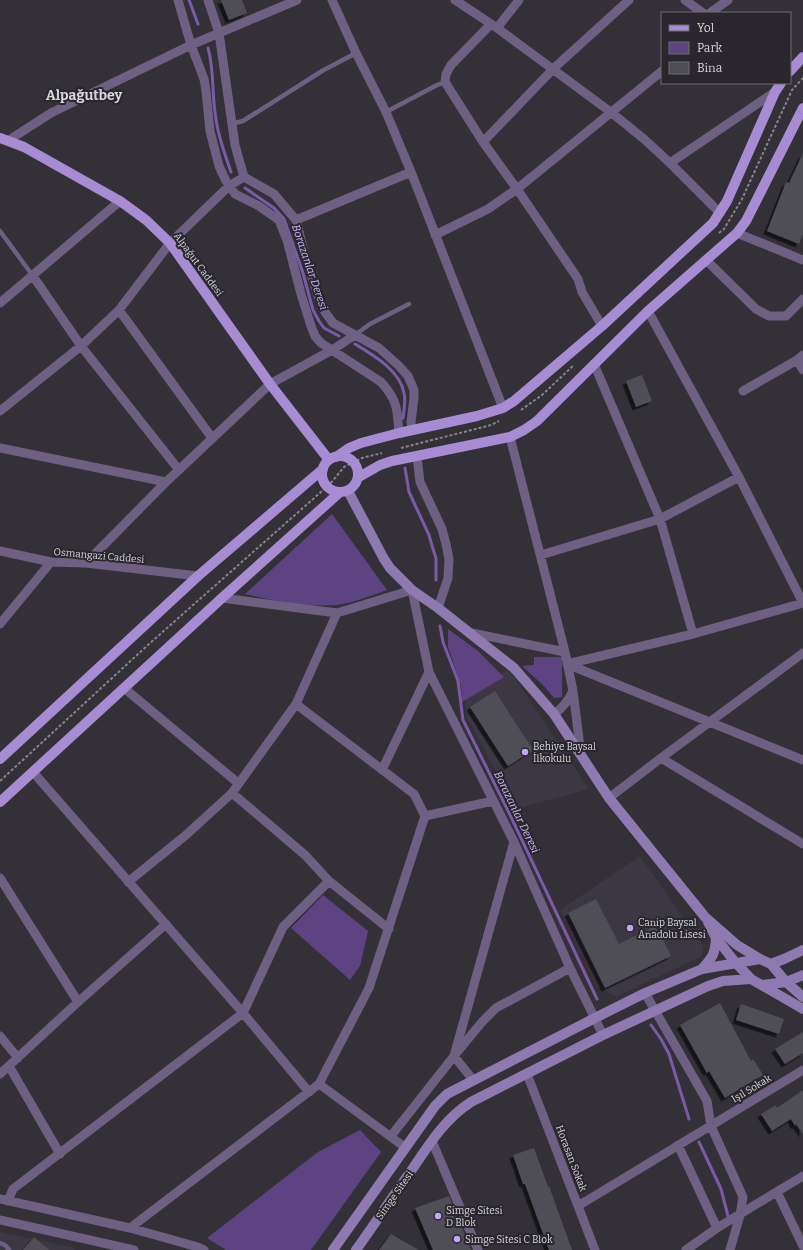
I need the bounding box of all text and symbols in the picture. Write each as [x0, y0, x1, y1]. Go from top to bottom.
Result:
legend [661, 12, 791, 84]
text: Yol [697, 21, 715, 35]
text: Park [697, 41, 723, 55]
text: Bina [697, 61, 723, 75]
district label: Alpağutbey [46, 87, 122, 104]
water label: Borazanlar Deresi [289, 223, 330, 312]
street label: Alpağut Caddesi [171, 230, 226, 299]
street label: Osmangazi Caddesi [53, 546, 145, 566]
place label: Behiye Baysal İlkokulu [533, 741, 596, 765]
marker: Behiye Baysal İlkokulu [520, 747, 530, 757]
water label: Borazanlar Deresi [491, 769, 542, 855]
place label: Canip Baysal Anadolu Lisesi [638, 917, 706, 941]
marker: Canip Baysal Anadolu Lisesi [625, 923, 635, 933]
street label: Işıl Sokak [729, 1072, 774, 1105]
street label: Horasan Sokak [553, 1124, 589, 1193]
street label: Simge Sitesi [374, 1169, 416, 1222]
place label: Simge Sitesi D Blok [446, 1205, 503, 1229]
marker: Simge Sitesi D Blok [433, 1211, 443, 1221]
marker: Simge Sitesi C Blok [452, 1234, 462, 1244]
place label: Simge Sitesi C Blok [465, 1234, 553, 1246]

